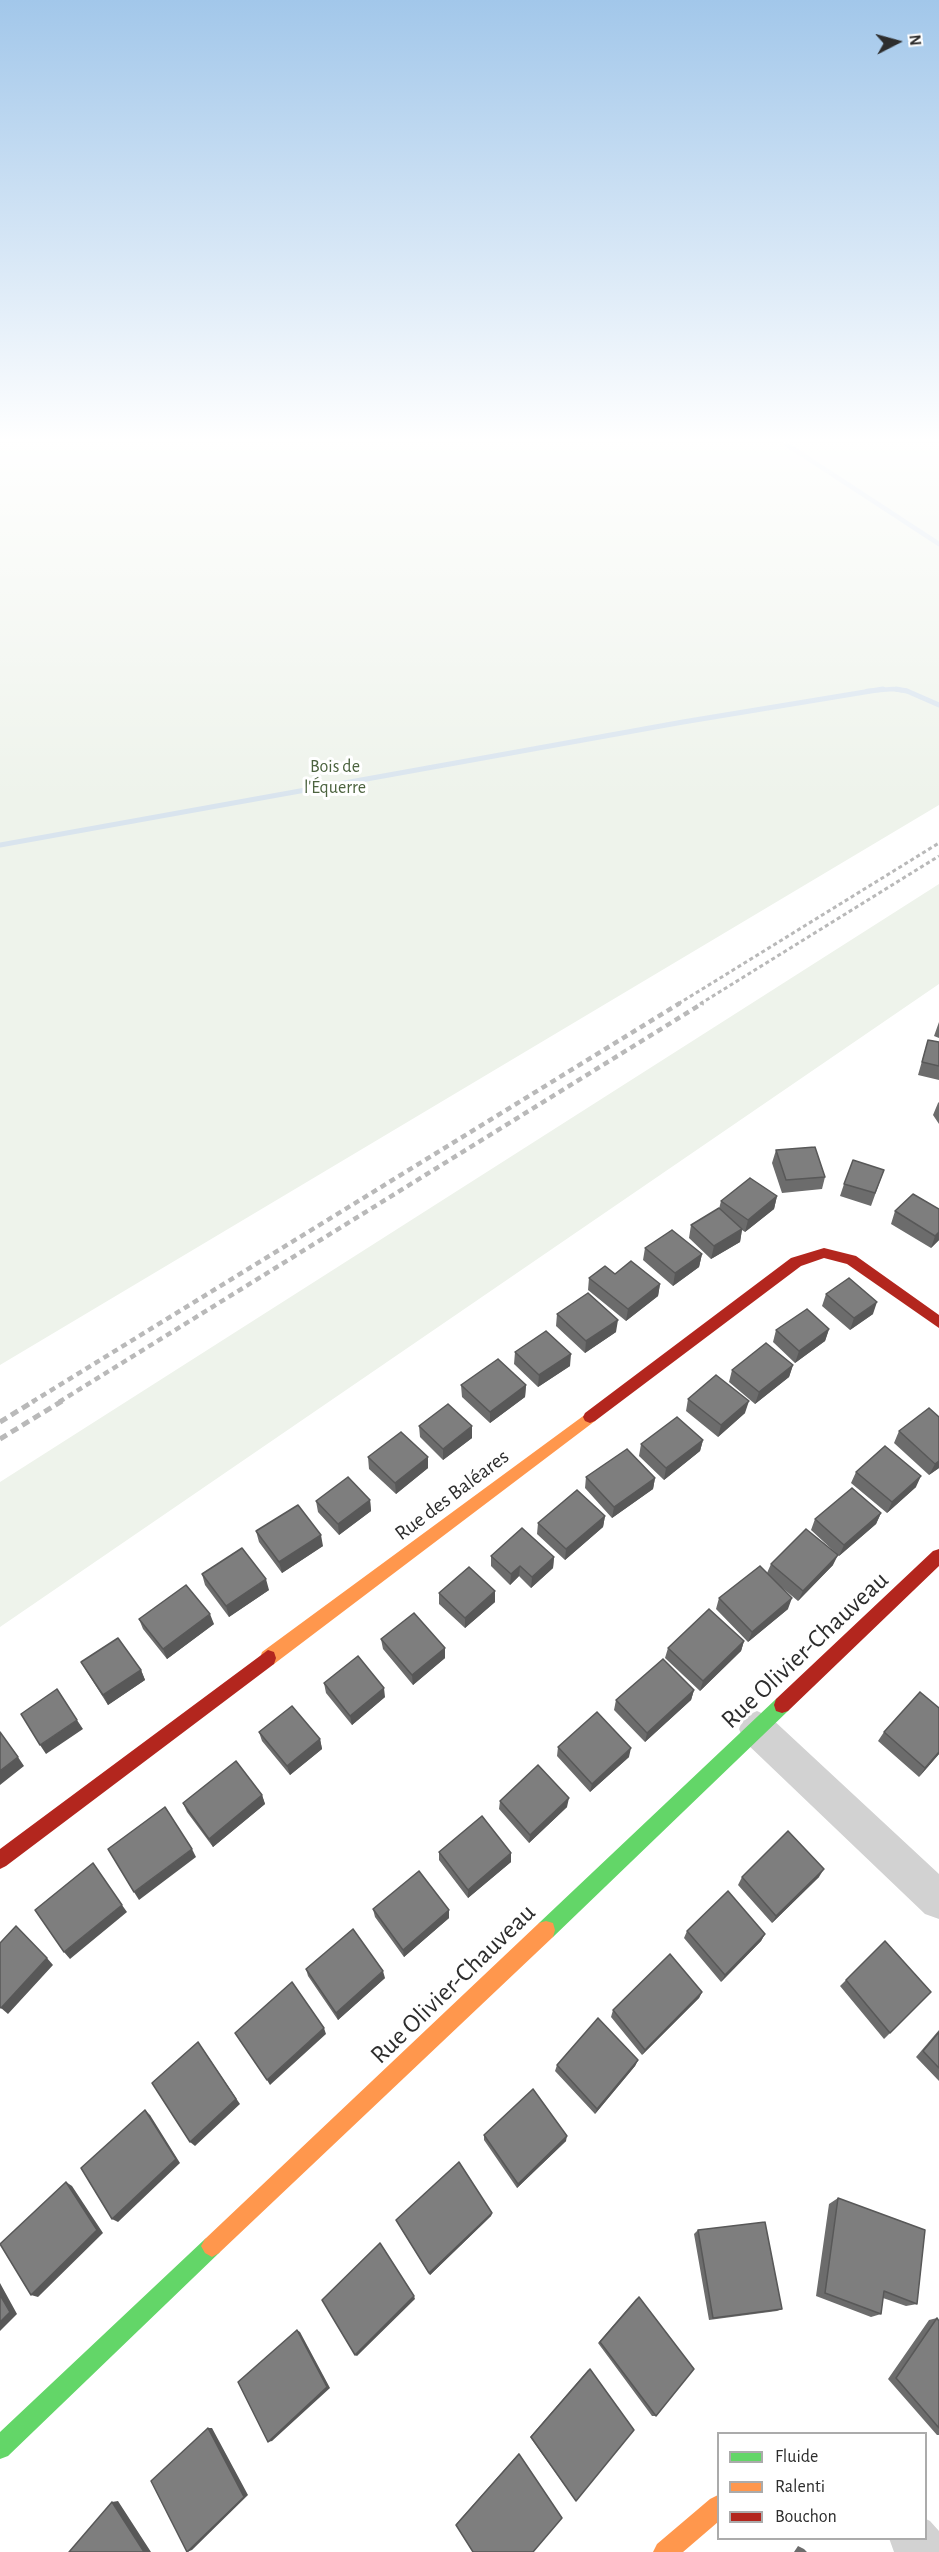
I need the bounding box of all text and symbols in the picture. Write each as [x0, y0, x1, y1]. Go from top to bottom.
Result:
north arrow [867, 12, 927, 72]
text: N [906, 34, 923, 46]
park label: Bois de l'Équerre [304, 756, 366, 798]
street label: Rue des Baléares [390, 1444, 514, 1546]
street label: Rue Olivier-Chauveau [715, 1565, 895, 1735]
street label: Rue Olivier-Chauveau [364, 1897, 542, 2071]
legend [717, 2432, 927, 2540]
text: Fluide [775, 2448, 818, 2466]
text: Ralenti [775, 2478, 825, 2496]
text: Bouchon [775, 2508, 837, 2526]

